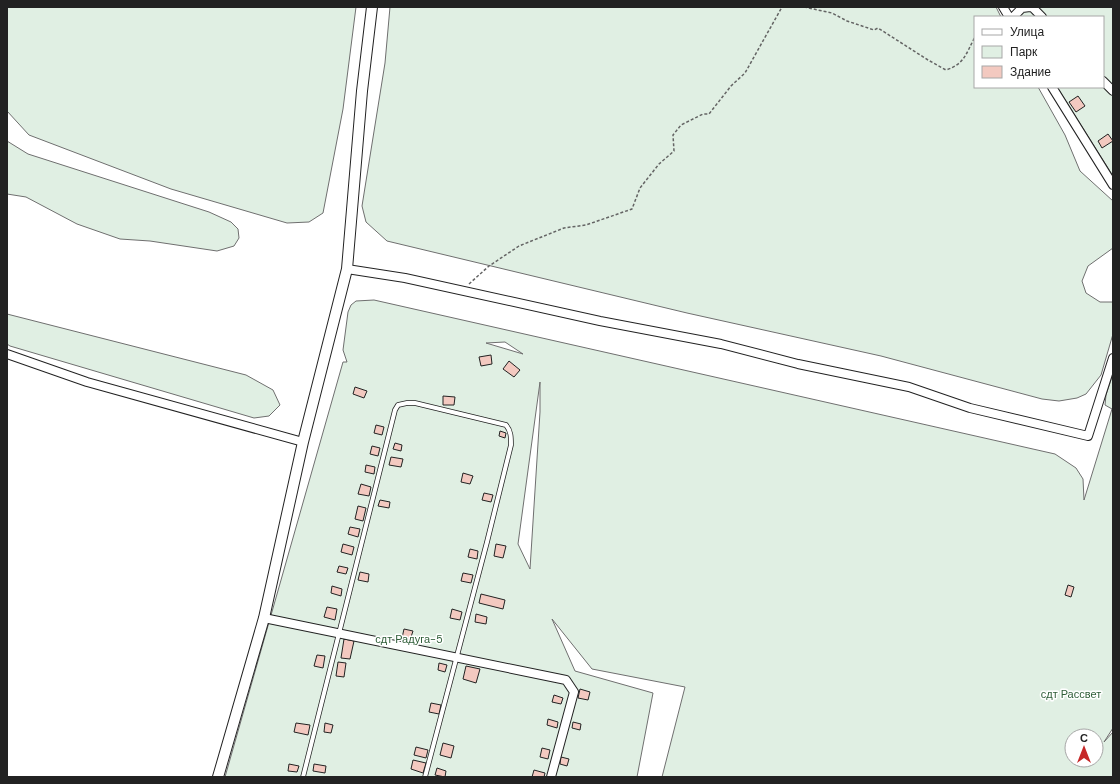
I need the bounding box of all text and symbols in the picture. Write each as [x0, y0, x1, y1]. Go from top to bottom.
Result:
legend [974, 16, 1104, 88]
text: Улица [1010, 24, 1044, 40]
text: Парк [1010, 44, 1038, 60]
text: Здание [1010, 64, 1051, 80]
park label: сдт Радуга-5 [375, 632, 443, 646]
park label: сдт Рассвет [1041, 687, 1101, 701]
north arrow [1064, 728, 1104, 768]
text: С [1080, 731, 1088, 745]

